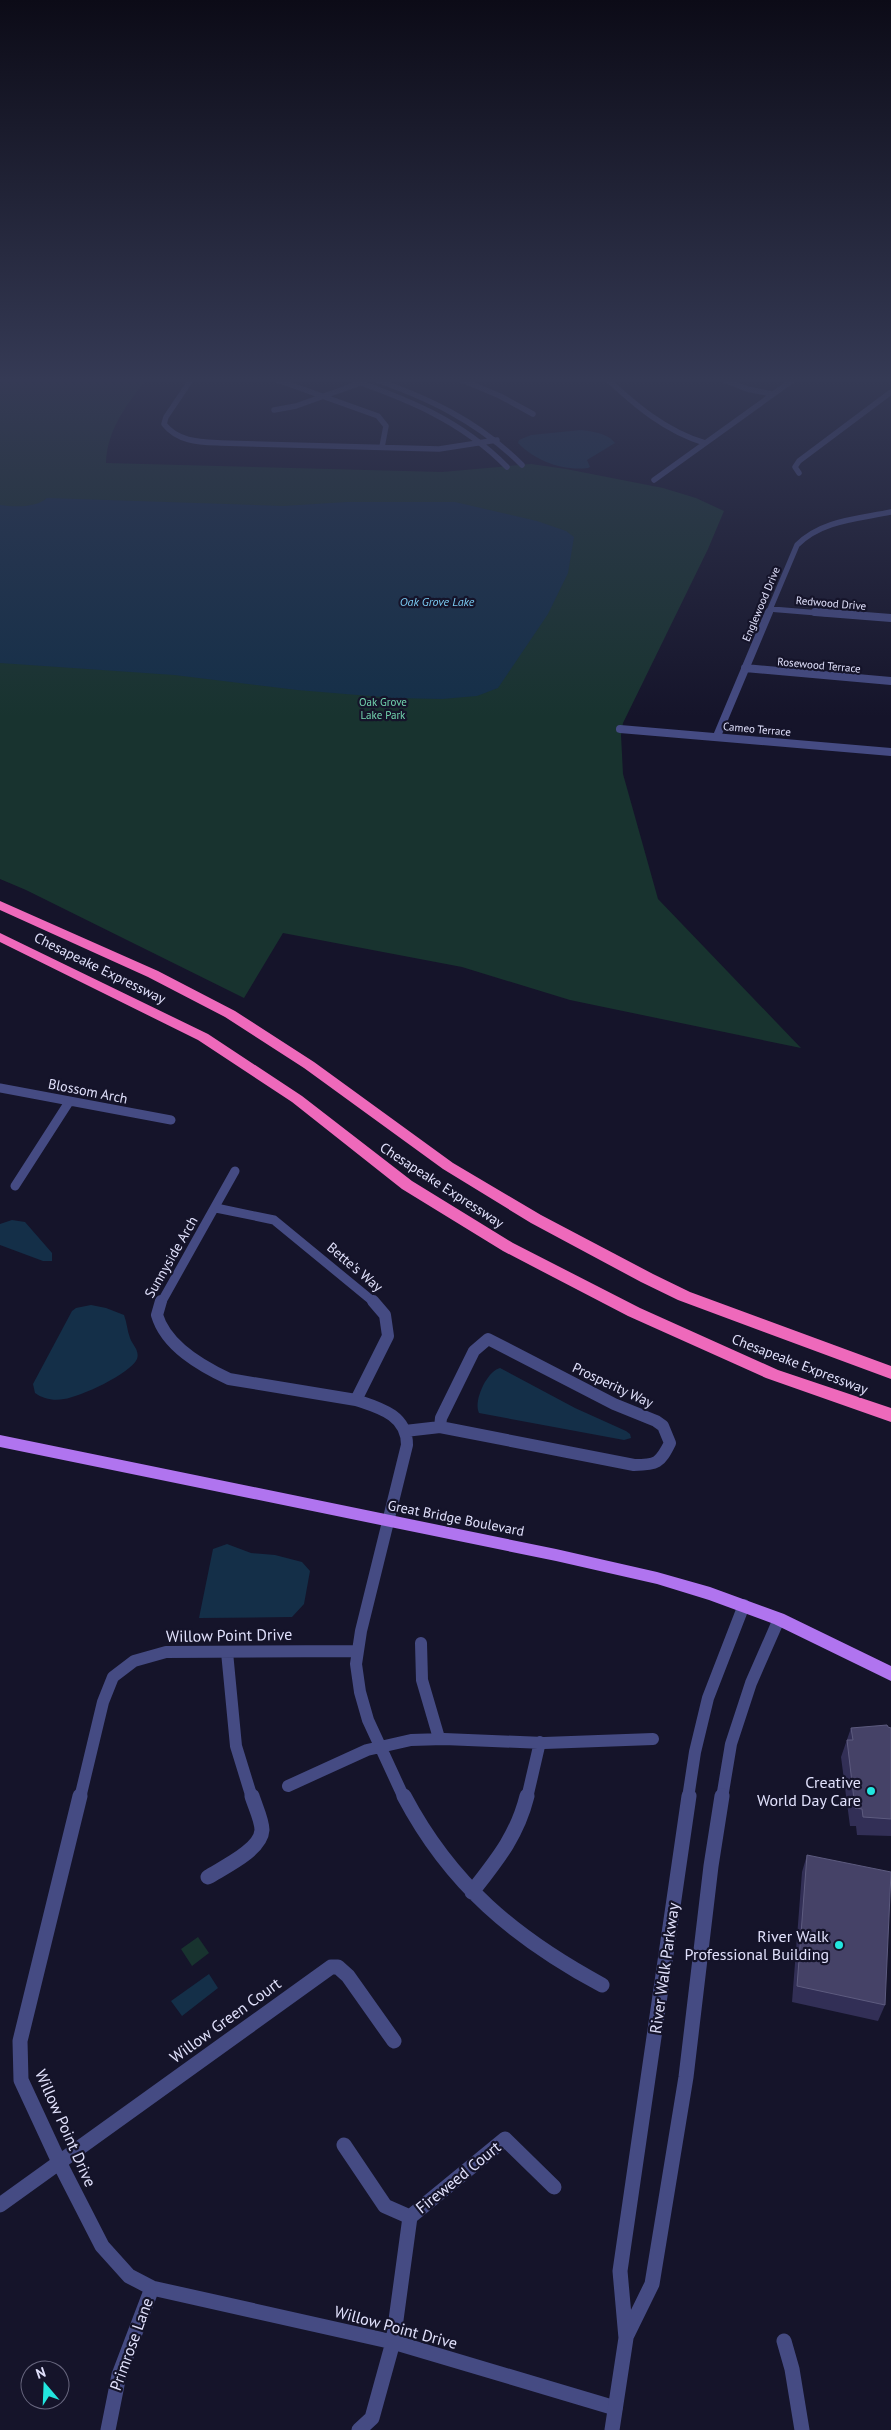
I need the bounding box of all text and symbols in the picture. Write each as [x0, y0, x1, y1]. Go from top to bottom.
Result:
street label: Englewood Drive [739, 564, 783, 643]
street label: Redwood Drive [795, 593, 867, 613]
water label: Oak Grove Lake [400, 594, 475, 609]
street label: Rosewood Terrace [777, 654, 862, 676]
park label: Oak Grove Lake Park [359, 695, 407, 722]
street label: Cameo Terrace [723, 719, 792, 739]
street label: Chesapeake Expressway [31, 928, 169, 1008]
street label: Blossom Arch [47, 1074, 129, 1108]
street label: Chesapeake Expressway [377, 1138, 508, 1232]
street label: Sunnyside Arch [140, 1213, 202, 1301]
street label: Bette's Way [323, 1238, 387, 1296]
street label: Chesapeake Expressway [729, 1330, 871, 1398]
street label: Prosperity Way [570, 1358, 657, 1412]
street label: Great Bridge Boulevard [386, 1496, 526, 1540]
street label: Willow Point Drive [166, 1624, 292, 1646]
place label: Creative World Day Care [757, 1772, 861, 1810]
marker: Creative World Day Care [865, 1785, 877, 1797]
street label: River Walk Parkway [645, 1901, 683, 2035]
place label: River Walk Professional Building [685, 1926, 829, 1964]
marker: River Walk Professional Building [833, 1939, 845, 1951]
street label: Willow Green Court [166, 1973, 285, 2067]
street label: Willow Point Drive [31, 2066, 101, 2190]
street label: Fireweed Court [411, 2136, 505, 2217]
street label: Primrose Lane [105, 2295, 157, 2393]
street label: Willow Point Drive [332, 2301, 460, 2353]
north arrow [20, 2360, 70, 2410]
text: N [33, 2363, 48, 2383]

